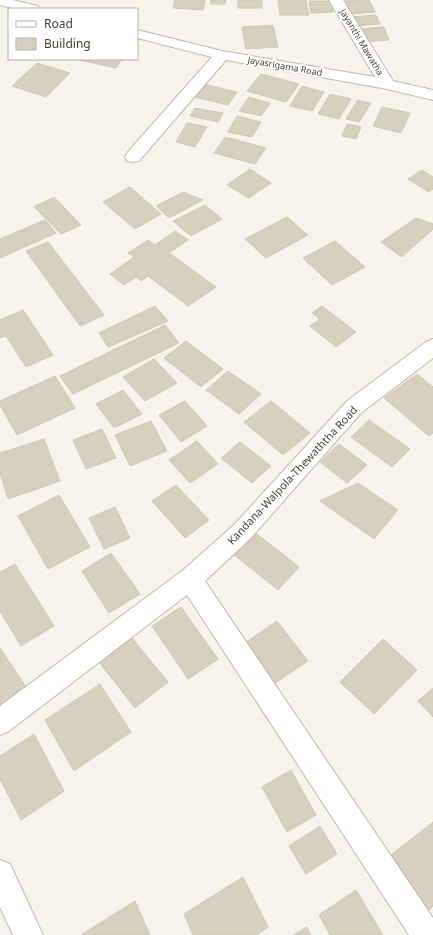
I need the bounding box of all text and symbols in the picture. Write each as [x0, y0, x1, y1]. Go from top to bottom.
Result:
street label: Jayanthi Mawatha [336, 5, 387, 78]
legend [8, 8, 138, 60]
text: Road [44, 15, 73, 32]
text: Building [44, 35, 91, 52]
street label: Jayasrigama Road [246, 53, 323, 79]
street label: Kandana-Walpola-Thewaththa Road [224, 402, 360, 548]

